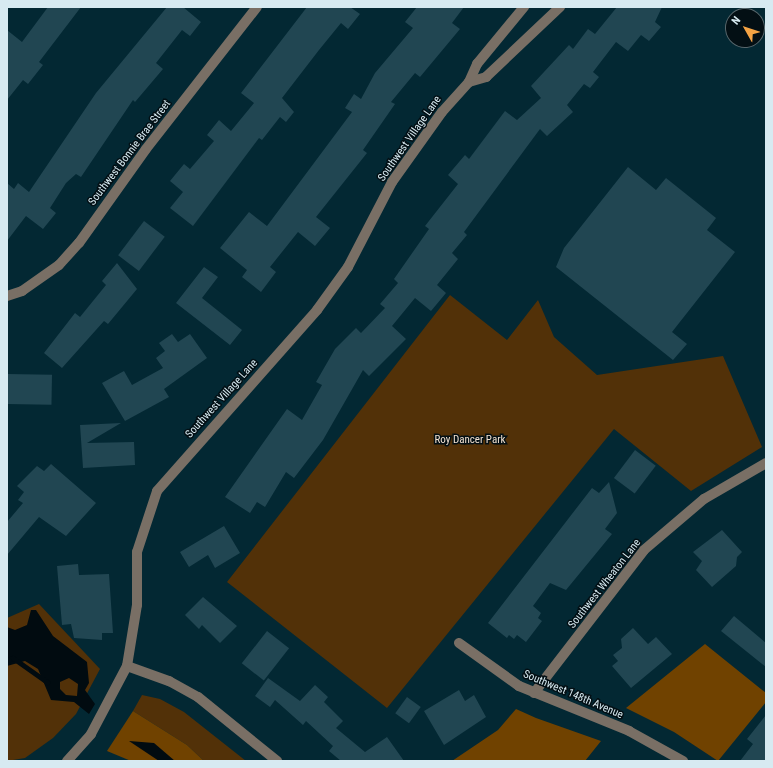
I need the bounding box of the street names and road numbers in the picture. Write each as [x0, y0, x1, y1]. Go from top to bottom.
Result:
street label: Southwest Village Lane [376, 94, 444, 184]
street label: Southwest Bonnie Brae Street [86, 98, 174, 208]
street label: Southwest Village Lane [183, 357, 261, 441]
street label: Southwest Wheaton Lane [566, 537, 644, 631]
street label: Southwest 148th Avenue [521, 668, 625, 722]

